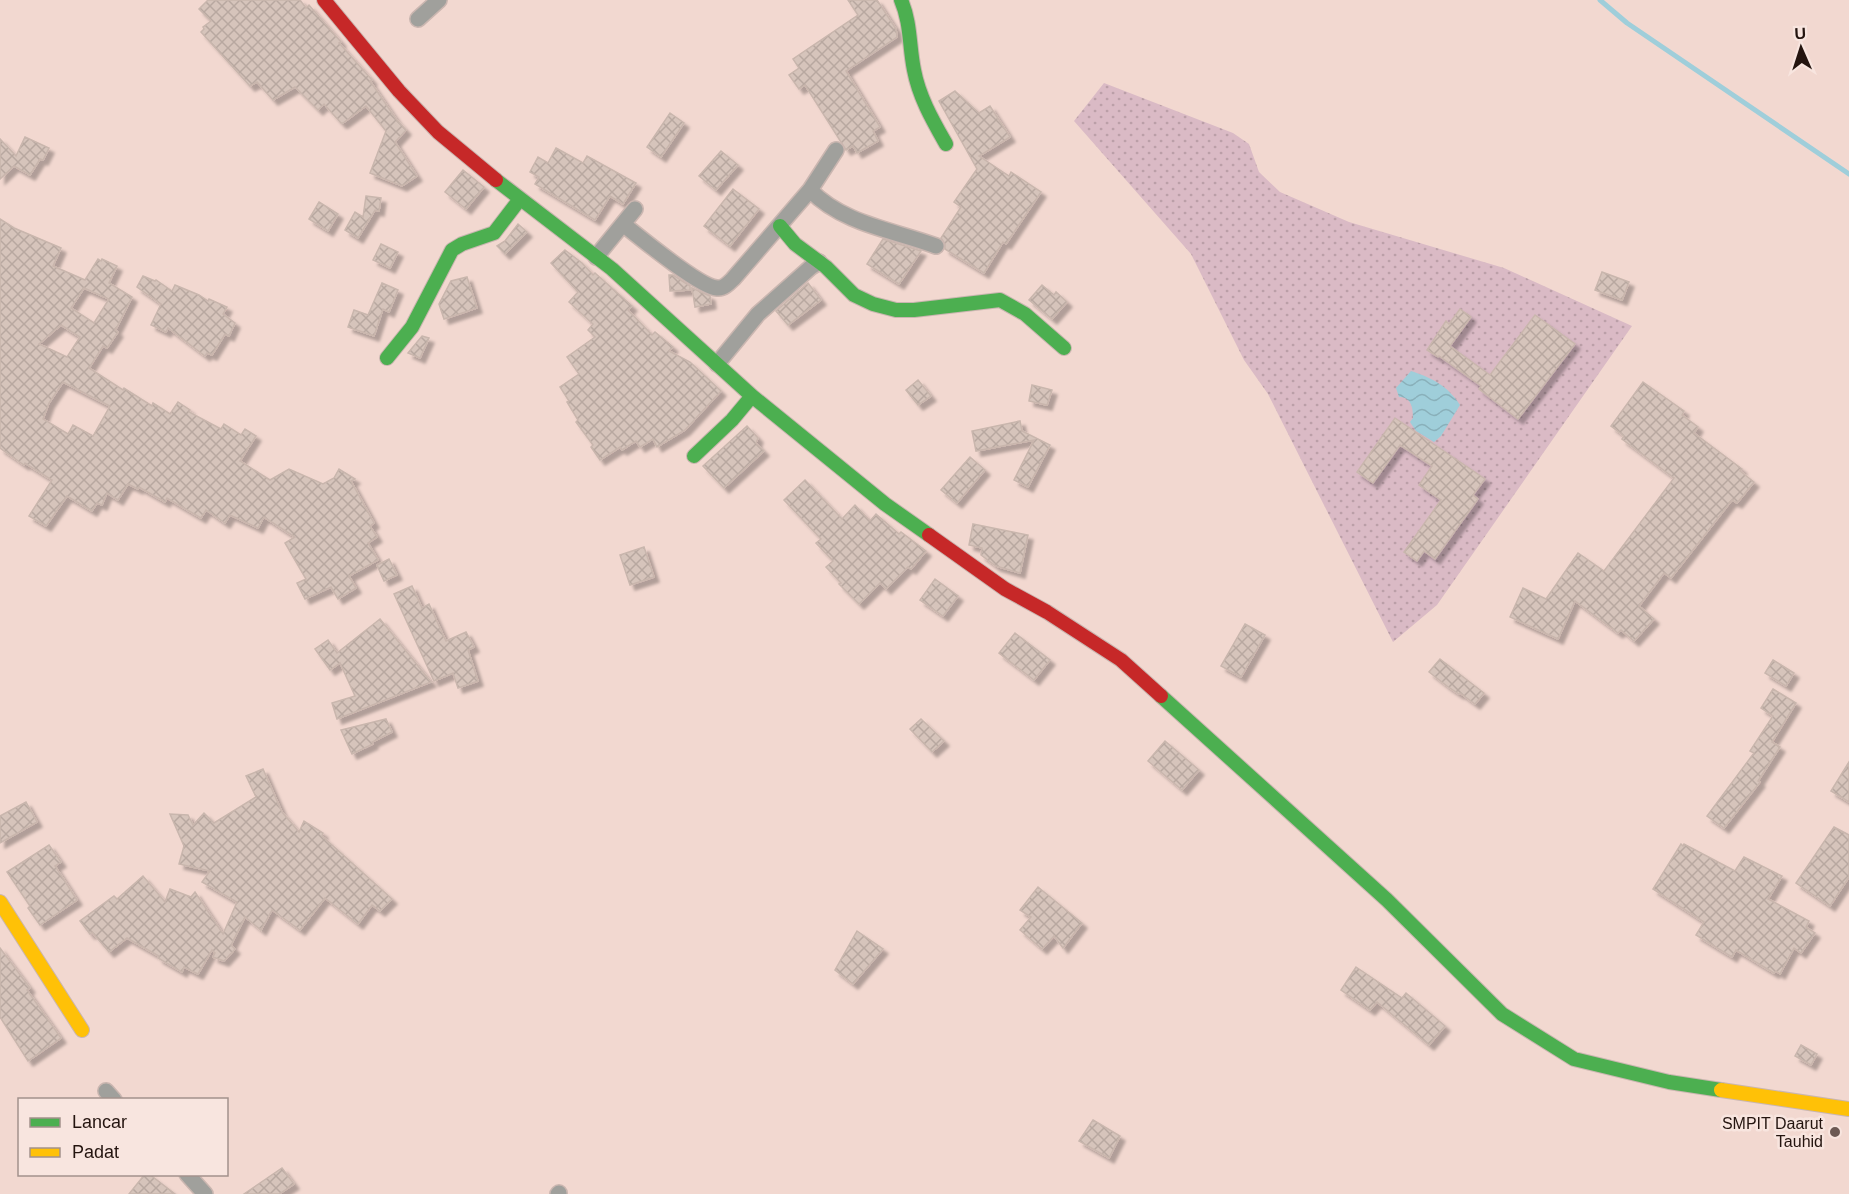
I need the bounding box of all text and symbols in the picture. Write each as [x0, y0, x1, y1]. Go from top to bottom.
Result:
north arrow [1771, 18, 1831, 78]
text: U [1794, 25, 1806, 42]
legend [18, 1098, 228, 1176]
text: Lancar [72, 1112, 127, 1132]
place label: SMPIT Daarut Tauhid [1722, 1115, 1824, 1150]
marker: SMPIT Daarut Tauhid [1828, 1125, 1842, 1139]
text: Padat [72, 1142, 119, 1162]

